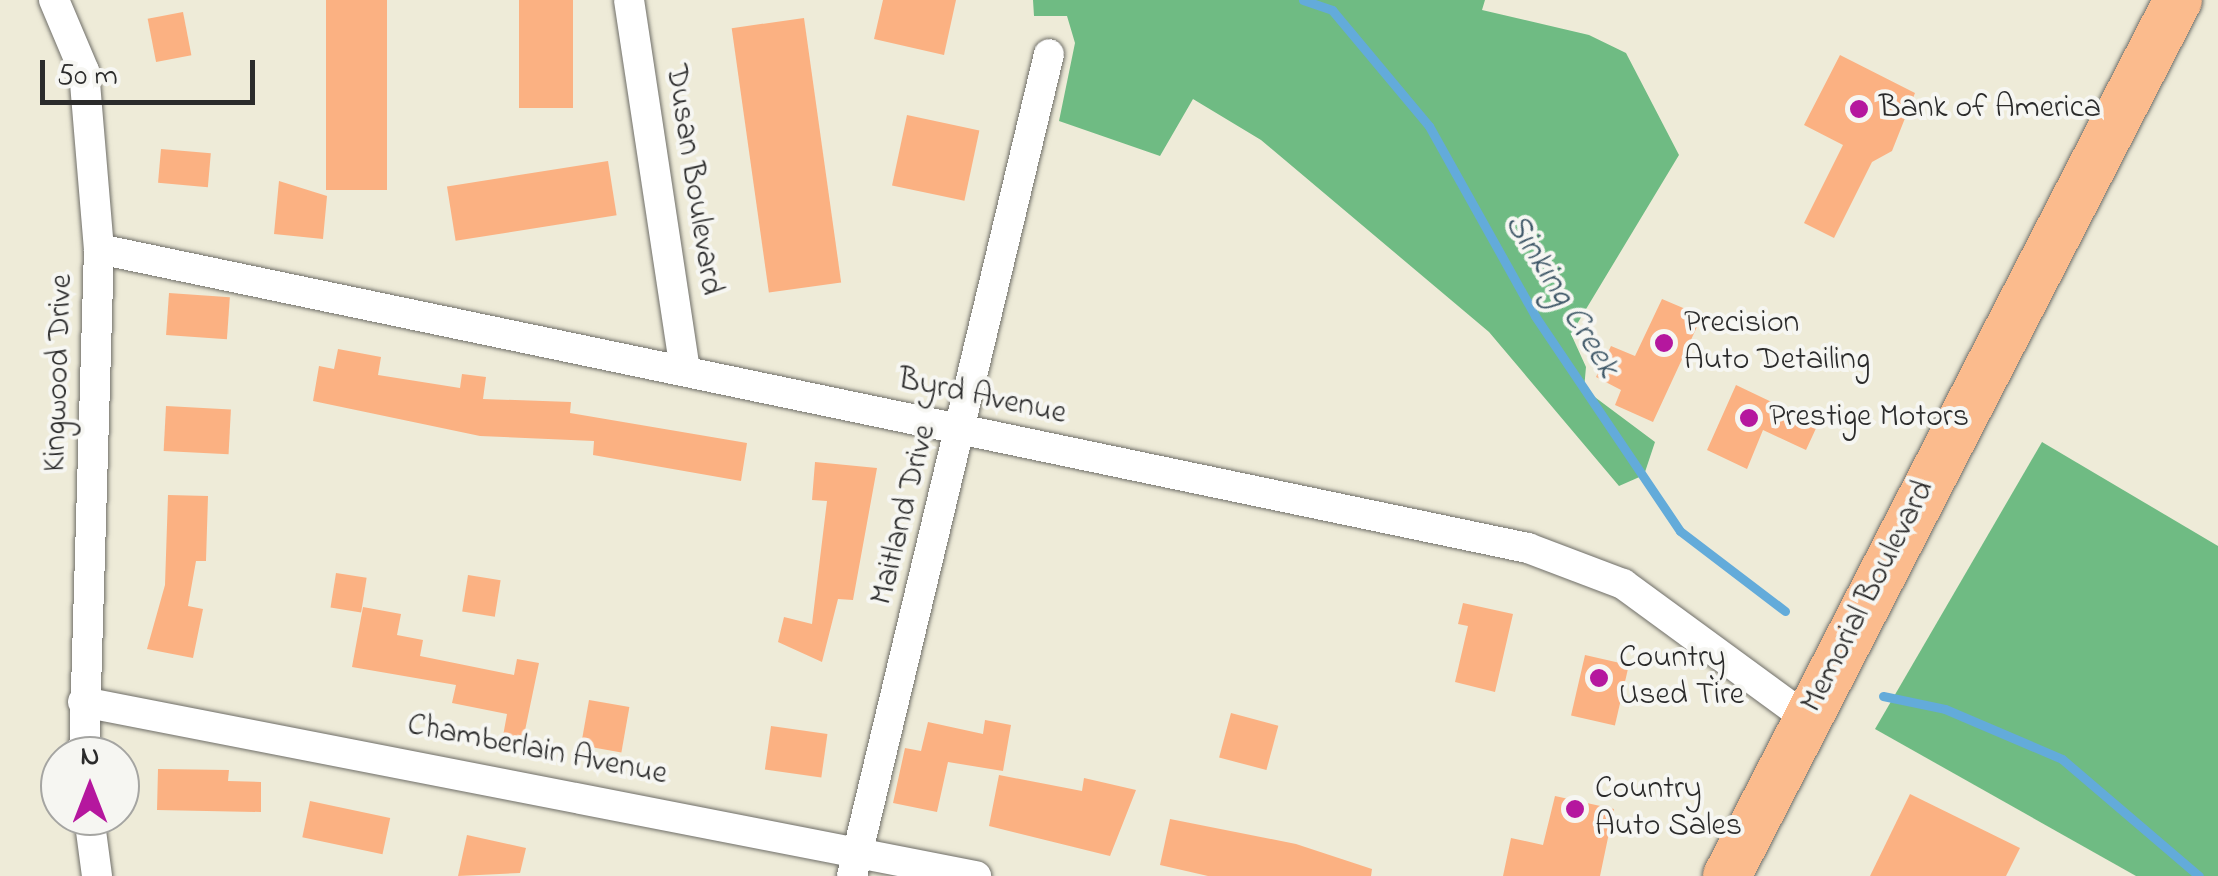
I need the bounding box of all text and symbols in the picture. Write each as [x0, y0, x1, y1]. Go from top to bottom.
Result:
scale bar [45, 40, 260, 102]
text: 50 m [57, 55, 118, 99]
street label: Dusan Boulevard [655, 62, 729, 298]
place label: Bank of America [1879, 90, 2101, 128]
marker: Bank of America [1848, 98, 1870, 120]
water label: Sinking Creek [1494, 206, 1628, 386]
street label: Kingwood Drive [37, 273, 83, 473]
place label: Precision Auto Detailing [1684, 306, 1870, 381]
marker: Precision Auto Detailing [1653, 332, 1675, 354]
street label: Byrd Avenue [894, 361, 1070, 435]
place label: Prestige Motors [1769, 399, 1969, 437]
marker: Prestige Motors [1738, 407, 1760, 429]
street label: Maitland Drive [864, 421, 946, 609]
street label: Memorial Boulevard [1794, 475, 1944, 719]
place label: Country Used Tire [1619, 641, 1744, 716]
marker: Country Used Tire [1588, 667, 1610, 689]
street label: Chamberlain Avenue [404, 707, 670, 795]
north arrow [40, 736, 140, 836]
text: N [81, 737, 99, 778]
place label: Country Auto Sales [1595, 772, 1742, 847]
marker: Country Auto Sales [1564, 798, 1586, 820]

